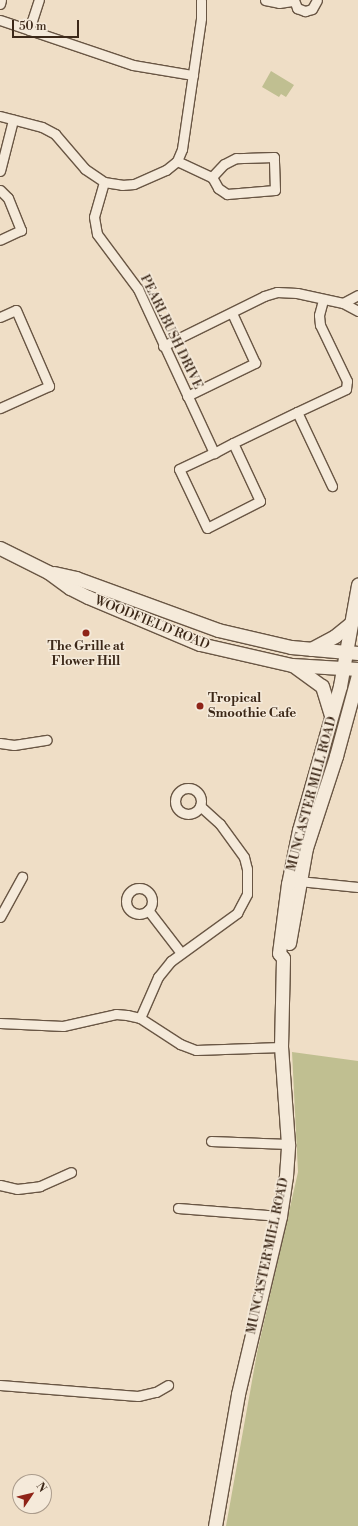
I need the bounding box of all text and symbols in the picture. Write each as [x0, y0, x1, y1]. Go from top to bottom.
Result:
scale bar [14, 12, 81, 38]
text: 50 m [19, 19, 47, 34]
street label: PEARLBUSH DRIVE [137, 272, 205, 392]
street label: WOODFIELD ROAD [92, 593, 212, 653]
marker: The Grille at Flower Hill [81, 628, 91, 638]
place label: The Grille at Flower Hill [48, 639, 124, 670]
place label: Tropical Smoothie Cafe [208, 691, 296, 722]
marker: Tropical Smoothie Cafe [195, 701, 205, 711]
street label: MUNCASTER MILL ROAD [284, 715, 340, 873]
street label: MUNCASTER MILL ROAD [244, 1176, 292, 1336]
north arrow [12, 1474, 52, 1514]
text: N [33, 1480, 49, 1495]

